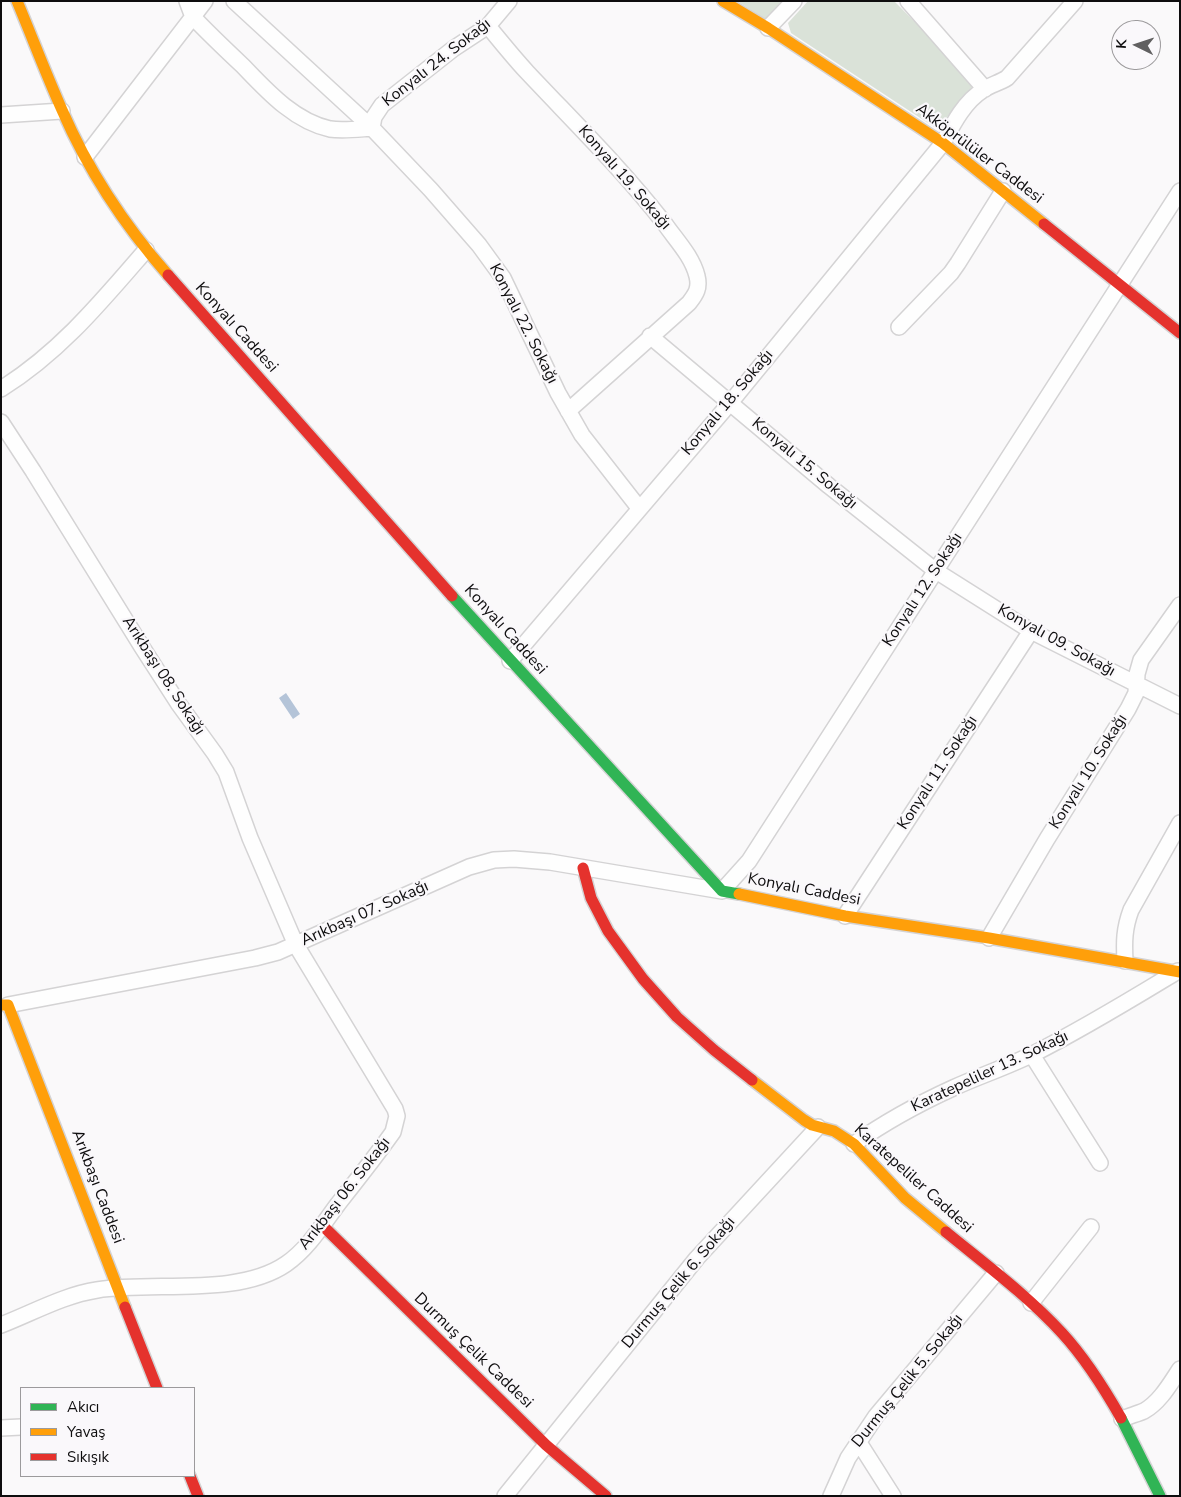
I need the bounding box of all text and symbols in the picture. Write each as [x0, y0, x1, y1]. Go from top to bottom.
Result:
street label: Konyalı 24. Sokağı [379, 15, 495, 111]
north arrow [1111, 20, 1161, 70]
text: K [1112, 39, 1131, 49]
street label: Akköprülüler Caddesi [911, 100, 1047, 208]
street label: Konyalı 19. Sokağı [573, 122, 675, 234]
street label: Konyalı 22. Sokağı [484, 261, 562, 387]
street label: Konyalı Caddesi [191, 279, 281, 377]
street label: Konyalı 18. Sokağı [678, 346, 778, 460]
street label: Konyalı 15. Sokağı [747, 414, 861, 514]
street label: Konyalı 12. Sokağı [879, 529, 967, 651]
street label: Konyalı Caddesi [460, 581, 550, 679]
street label: Konyalı 09. Sokağı [994, 601, 1118, 681]
street label: Arıkbaşı 08. Sokağı [117, 613, 209, 739]
street label: Konyalı 10. Sokağı [1046, 711, 1132, 833]
street label: Konyalı 11. Sokağı [894, 712, 982, 834]
street label: Konyalı Caddesi [746, 870, 862, 910]
street label: Arıkbaşı 07. Sokağı [298, 877, 432, 951]
street label: Karatepeliler 13. Sokağı [908, 1027, 1072, 1117]
street label: Karatepeliler Caddesi [850, 1121, 976, 1237]
street label: Arıkbaşı Caddesi [67, 1128, 127, 1246]
street label: Arıkbaşı 06. Sokağı [295, 1134, 395, 1254]
street label: Durmuş Çelik 6. Sokağı [618, 1213, 740, 1353]
street label: Durmuş Çelik Caddesi [410, 1289, 536, 1413]
street label: Durmuş Çelik 5. Sokağı [848, 1310, 968, 1452]
legend [20, 1387, 195, 1477]
text: Akıcı [67, 1397, 99, 1417]
text: Yavaş [67, 1422, 105, 1442]
text: Sıkışık [67, 1447, 109, 1467]

